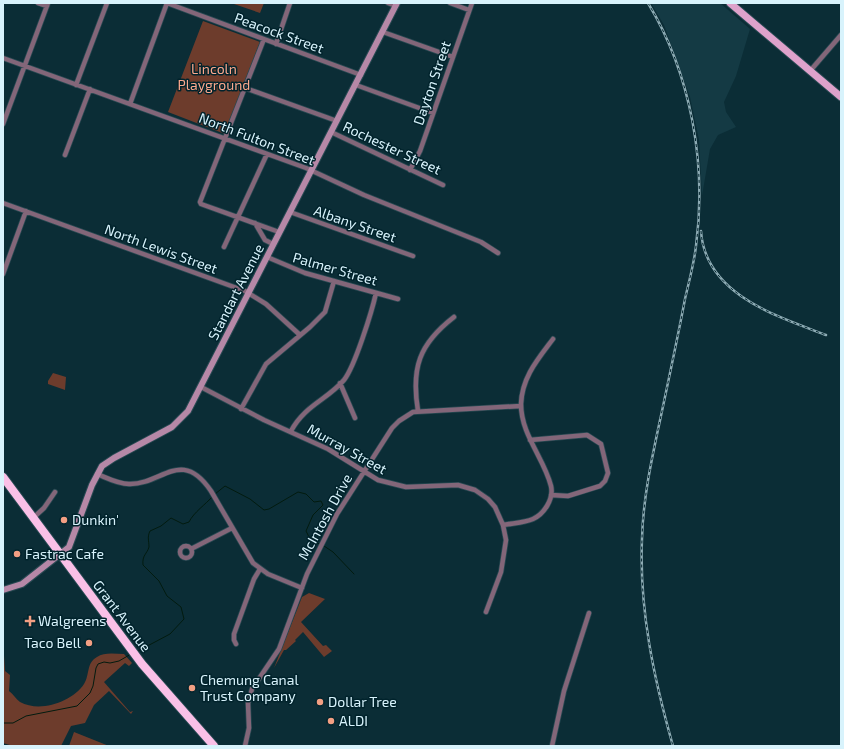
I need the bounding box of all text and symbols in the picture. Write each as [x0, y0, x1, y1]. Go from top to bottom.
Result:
street label: Peacock Street [232, 8, 326, 57]
street label: Dayton Street [409, 39, 454, 127]
park label: Lincoln Playground [178, 60, 250, 93]
street label: North Fulton Street [197, 109, 318, 168]
street label: Rochester Street [340, 117, 444, 178]
street label: Albany Street [312, 202, 398, 246]
street label: North Lewis Street [102, 220, 220, 277]
street label: Standart Avenue [204, 241, 267, 343]
street label: Palmer Street [291, 248, 379, 289]
street label: Murray Street [305, 420, 390, 477]
street label: McIntosh Drive [294, 471, 355, 563]
place label: Dunkin' [72, 511, 119, 528]
marker: Dunkin' [59, 515, 69, 525]
place label: Fastrac Cafe [25, 545, 104, 562]
marker: Fastrac Cafe [12, 549, 22, 559]
street label: Grant Avenue [90, 577, 155, 655]
place label: Walgreens [38, 612, 106, 629]
marker: Walgreens [25, 616, 35, 626]
place label: Taco Bell [24, 634, 82, 651]
marker: Taco Bell [84, 638, 94, 648]
place label: Chemung Canal Trust Company [200, 671, 299, 704]
marker: Chemung Canal Trust Company [187, 683, 197, 693]
place label: Dollar Tree [328, 693, 397, 710]
marker: Dollar Tree [315, 697, 325, 707]
place label: ALDI [339, 712, 368, 729]
marker: ALDI [326, 716, 336, 726]

